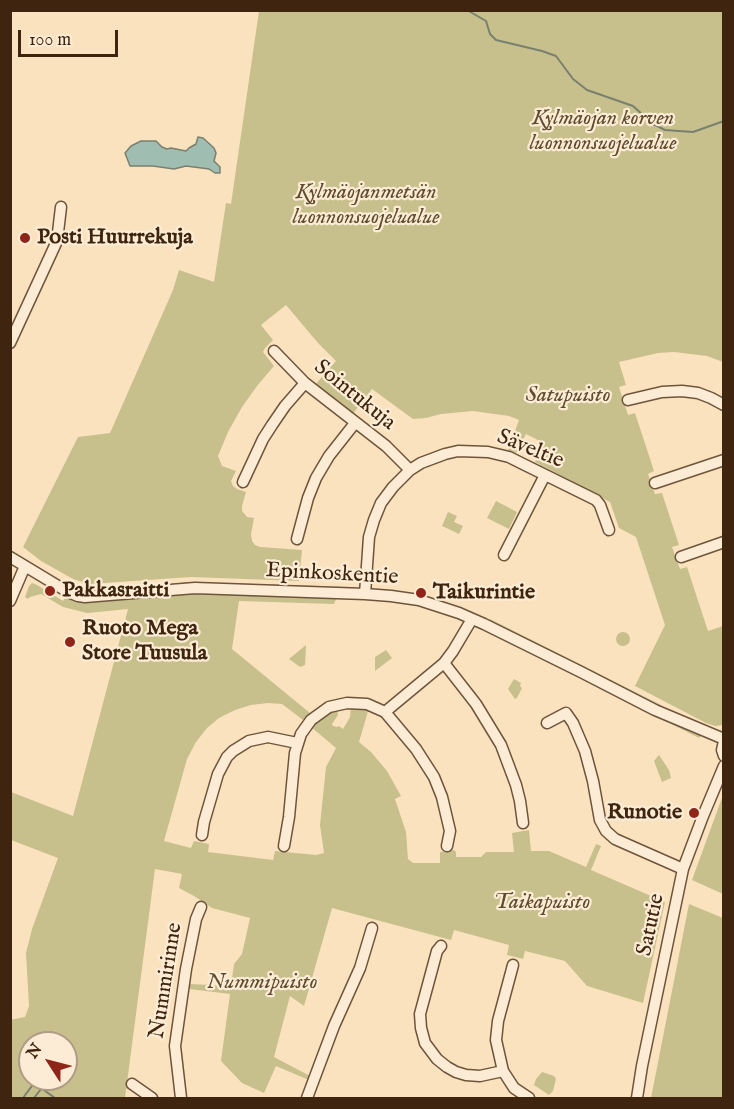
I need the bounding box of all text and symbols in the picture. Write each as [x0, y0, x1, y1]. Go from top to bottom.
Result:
scale bar [21, 18, 122, 56]
text: 100 m [29, 29, 71, 52]
park label: Kylmäojan korven luonnonsuojelualue [529, 106, 677, 158]
park label: Kylmäojanmetsän luonnonsuojelualue [292, 180, 440, 231]
place label: Posti Huurrekuja [37, 225, 193, 251]
marker: Posti Huurrekuja [18, 231, 32, 245]
street label: Sointukuja [308, 355, 400, 437]
park label: Satupuisto [526, 383, 610, 409]
street label: Säveltie [493, 425, 567, 475]
street label: Epinkoskentie [265, 558, 399, 592]
place label: Pakkasraitti [62, 578, 169, 604]
place label: Taikurintie [433, 580, 535, 606]
marker: Pakkasraitti [43, 584, 57, 598]
marker: Taikurintie [414, 586, 428, 600]
place label: Ruoto Mega Store Tuusula [82, 616, 207, 668]
marker: Ruoto Mega Store Tuusula [63, 635, 77, 649]
place label: Runotie [607, 800, 682, 826]
marker: Runotie [687, 806, 701, 820]
park label: Taikapuisto [494, 890, 590, 916]
street label: Satutie [633, 891, 671, 959]
street label: Nummirinne [145, 921, 189, 1041]
park label: Nummipuisto [207, 970, 317, 996]
north arrow [18, 1031, 78, 1091]
text: N [23, 1040, 47, 1063]

